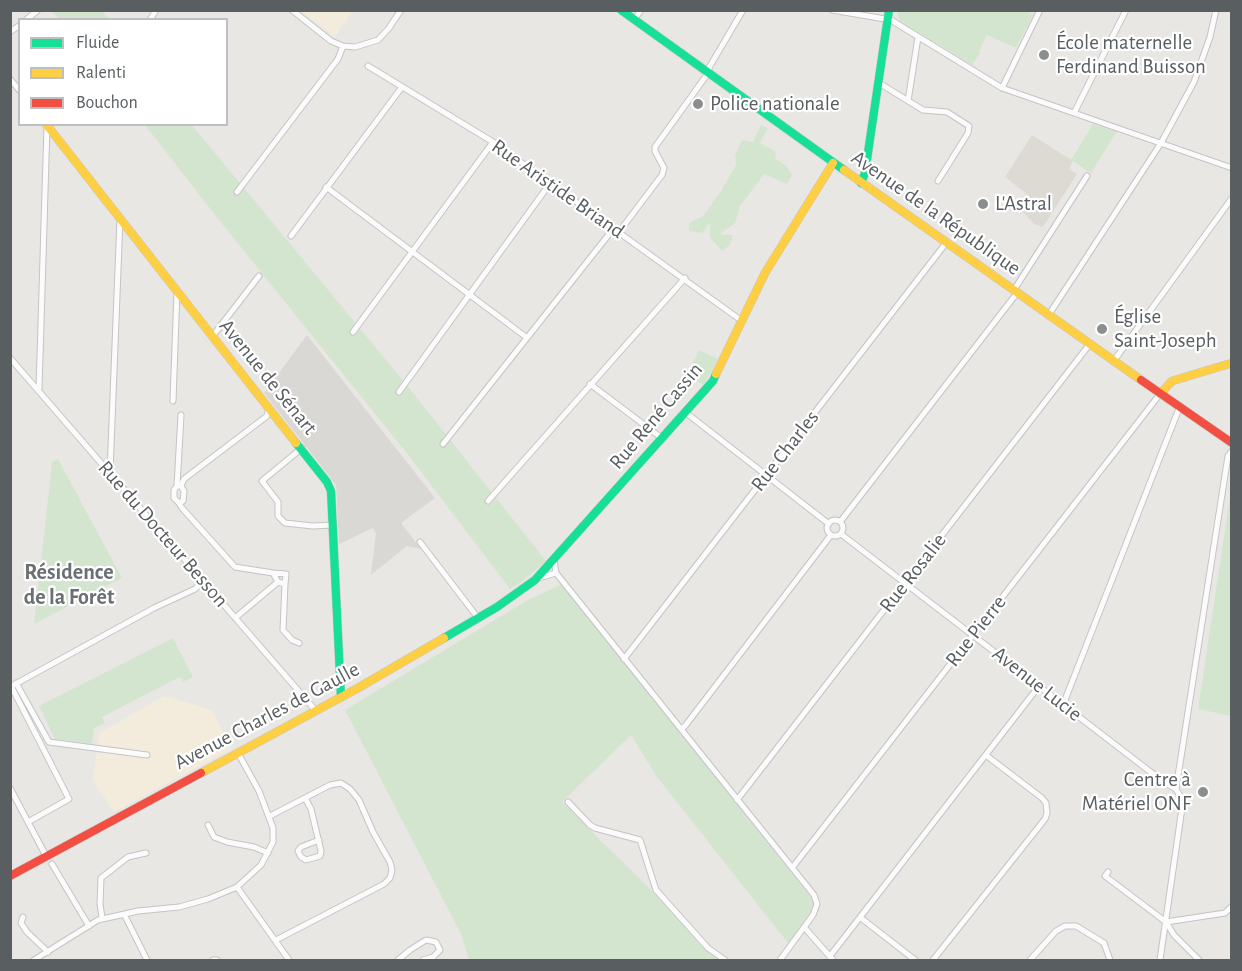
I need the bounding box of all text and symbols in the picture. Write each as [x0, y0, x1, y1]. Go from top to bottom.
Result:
legend [18, 18, 228, 126]
place label: École maternelle Ferdinand Buisson [1056, 30, 1206, 80]
text: Fluide [76, 34, 119, 52]
marker: École maternelle Ferdinand Buisson [1037, 48, 1051, 62]
text: Ralenti [76, 64, 126, 82]
place label: Police nationale [710, 91, 840, 117]
text: Bouchon [76, 94, 138, 112]
marker: Police nationale [691, 97, 705, 111]
street label: Rue Aristide Briand [487, 134, 629, 244]
street label: Avenue de la République [846, 145, 1026, 281]
place label: L'Astral [995, 191, 1052, 217]
marker: L'Astral [976, 197, 990, 211]
place label: Église Saint-Joseph [1114, 304, 1217, 354]
street label: Avenue de Sénart [214, 314, 322, 440]
marker: Église Saint-Joseph [1095, 322, 1109, 336]
street label: Rue René Cassin [604, 357, 708, 475]
street label: Rue Charles [746, 405, 824, 497]
street label: Rue du Docteur Besson [92, 455, 234, 613]
street label: Rue Rosalie [874, 528, 952, 618]
district label: Résidence de la Forêt [24, 559, 114, 610]
street label: Rue Pierre [940, 590, 1012, 672]
street label: Avenue Lucie [987, 641, 1087, 727]
street label: Avenue Charles de Gaulle [170, 657, 364, 775]
place label: Centre à Matériel ONF [1082, 767, 1191, 817]
marker: Centre à Matériel ONF [1196, 785, 1210, 799]

